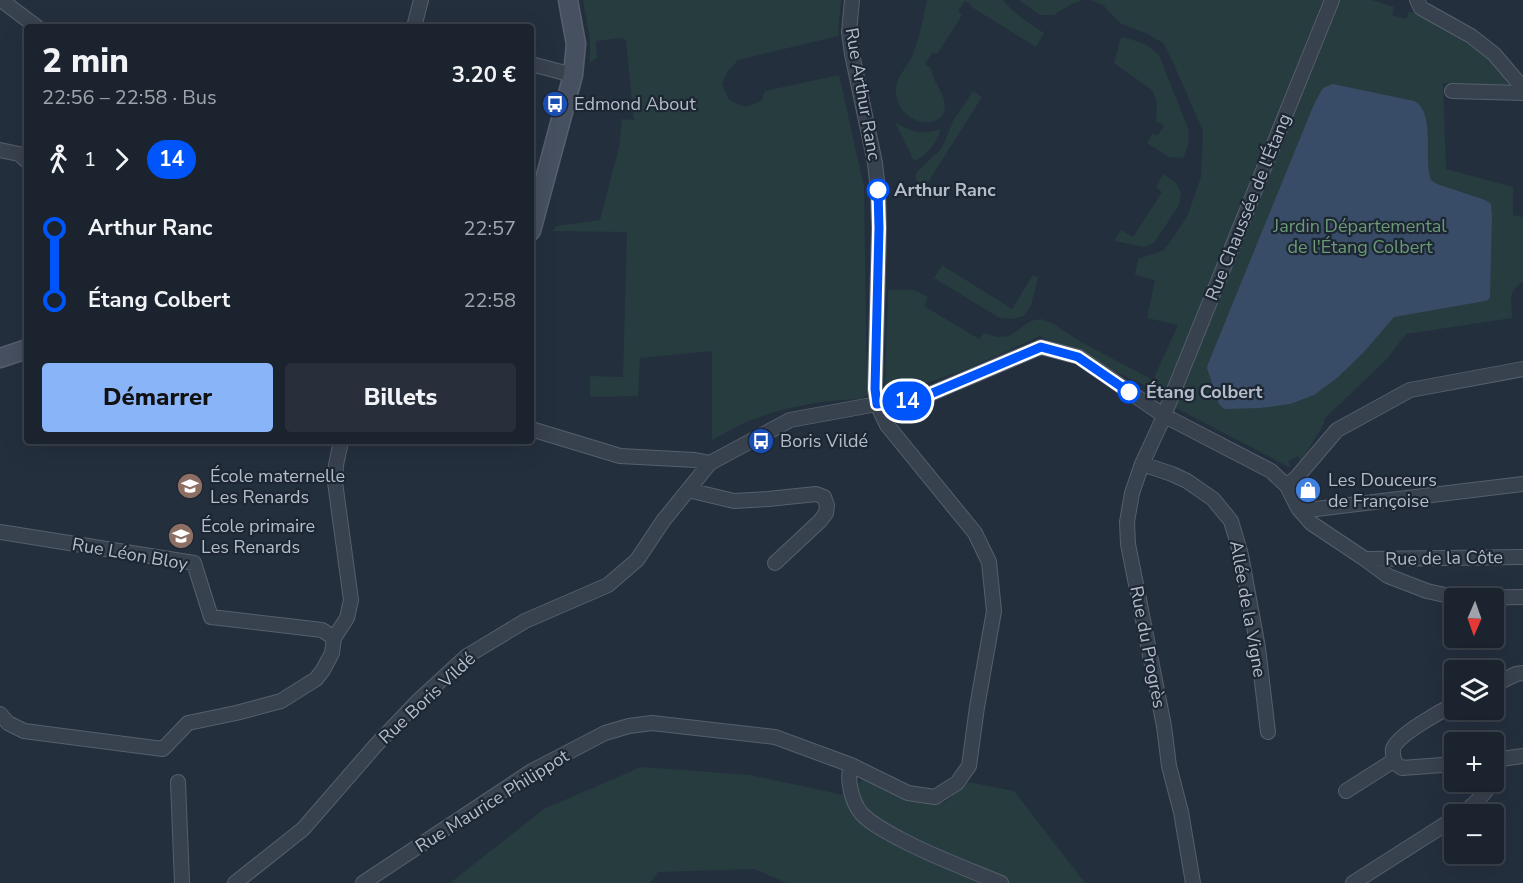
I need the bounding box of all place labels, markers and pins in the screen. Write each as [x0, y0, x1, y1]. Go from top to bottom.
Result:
bus stop icon: Edmond About [540, 89, 570, 119]
place label: Edmond About [574, 92, 696, 116]
place label: Arthur Ranc [894, 178, 996, 202]
marker: Arthur Ranc [867, 179, 889, 201]
place label: Étang Colbert [1146, 380, 1262, 404]
marker: Étang Colbert [1118, 381, 1140, 403]
bus stop icon: Boris Vildé [746, 426, 776, 456]
place label: Boris Vildé [780, 429, 868, 453]
place label: École maternelle Les Renards [210, 464, 345, 509]
place label: Les Douceurs de Françoise [1328, 468, 1437, 513]
school or university icon: École maternelle Les Renards [175, 471, 205, 501]
shop icon: Les Douceurs de Françoise [1293, 475, 1323, 505]
place label: École primaire Les Renards [201, 514, 315, 559]
school or university icon: École primaire Les Renards [166, 521, 196, 551]

